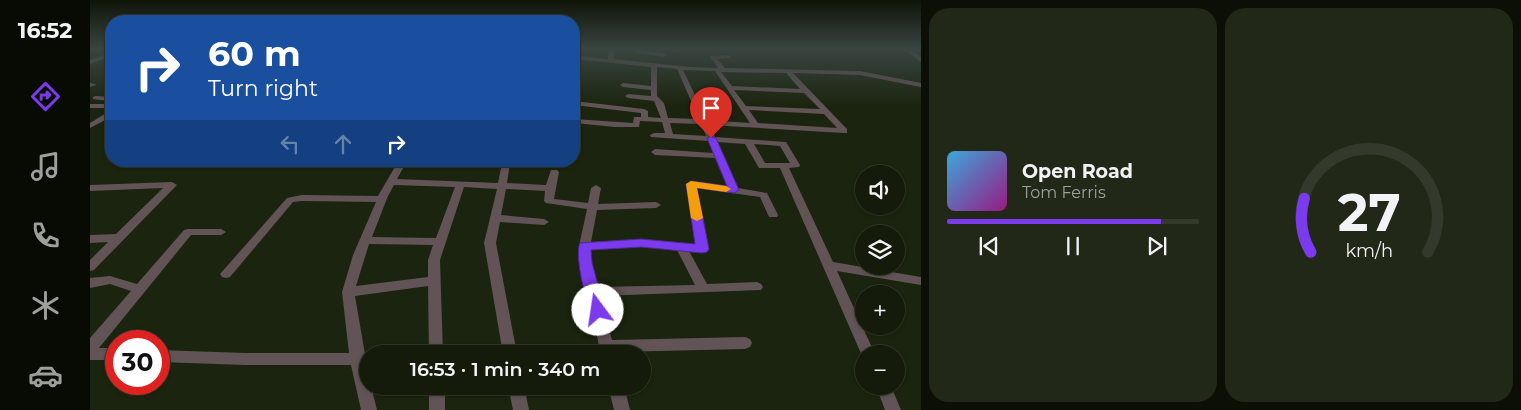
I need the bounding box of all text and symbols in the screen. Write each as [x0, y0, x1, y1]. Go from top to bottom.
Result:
text: 16:52 [18, 17, 72, 44]
text: 60 m [208, 32, 301, 75]
icon: right [125, 35, 190, 100]
text: Turn right [208, 75, 318, 102]
icon: directions [28, 79, 63, 114]
pin [690, 87, 732, 138]
icon: arrive [697, 94, 725, 122]
icon: left [276, 130, 304, 158]
icon: ahead [329, 130, 357, 158]
icon: right [382, 130, 410, 158]
icon: music [28, 149, 63, 184]
text: Open Road [1022, 160, 1133, 183]
map controls [855, 165, 905, 395]
button: sound [855, 165, 905, 215]
text: 27 [1338, 181, 1400, 244]
text: Tom Ferris [1022, 183, 1106, 202]
icon: phone [28, 218, 63, 253]
button: layers [855, 225, 905, 275]
icon: previous [975, 232, 1003, 260]
icon: pause [1059, 232, 1087, 260]
icon: next [1143, 232, 1171, 260]
text: km/h [1345, 240, 1393, 261]
position arrow [571, 283, 623, 335]
button: + [855, 285, 905, 335]
icon: climate [28, 288, 63, 323]
speed limit sign: 30 [105, 330, 170, 395]
button: − [855, 345, 905, 395]
icon: car [28, 358, 63, 393]
text: 16:53 · 1 min · 340 m [410, 358, 600, 381]

